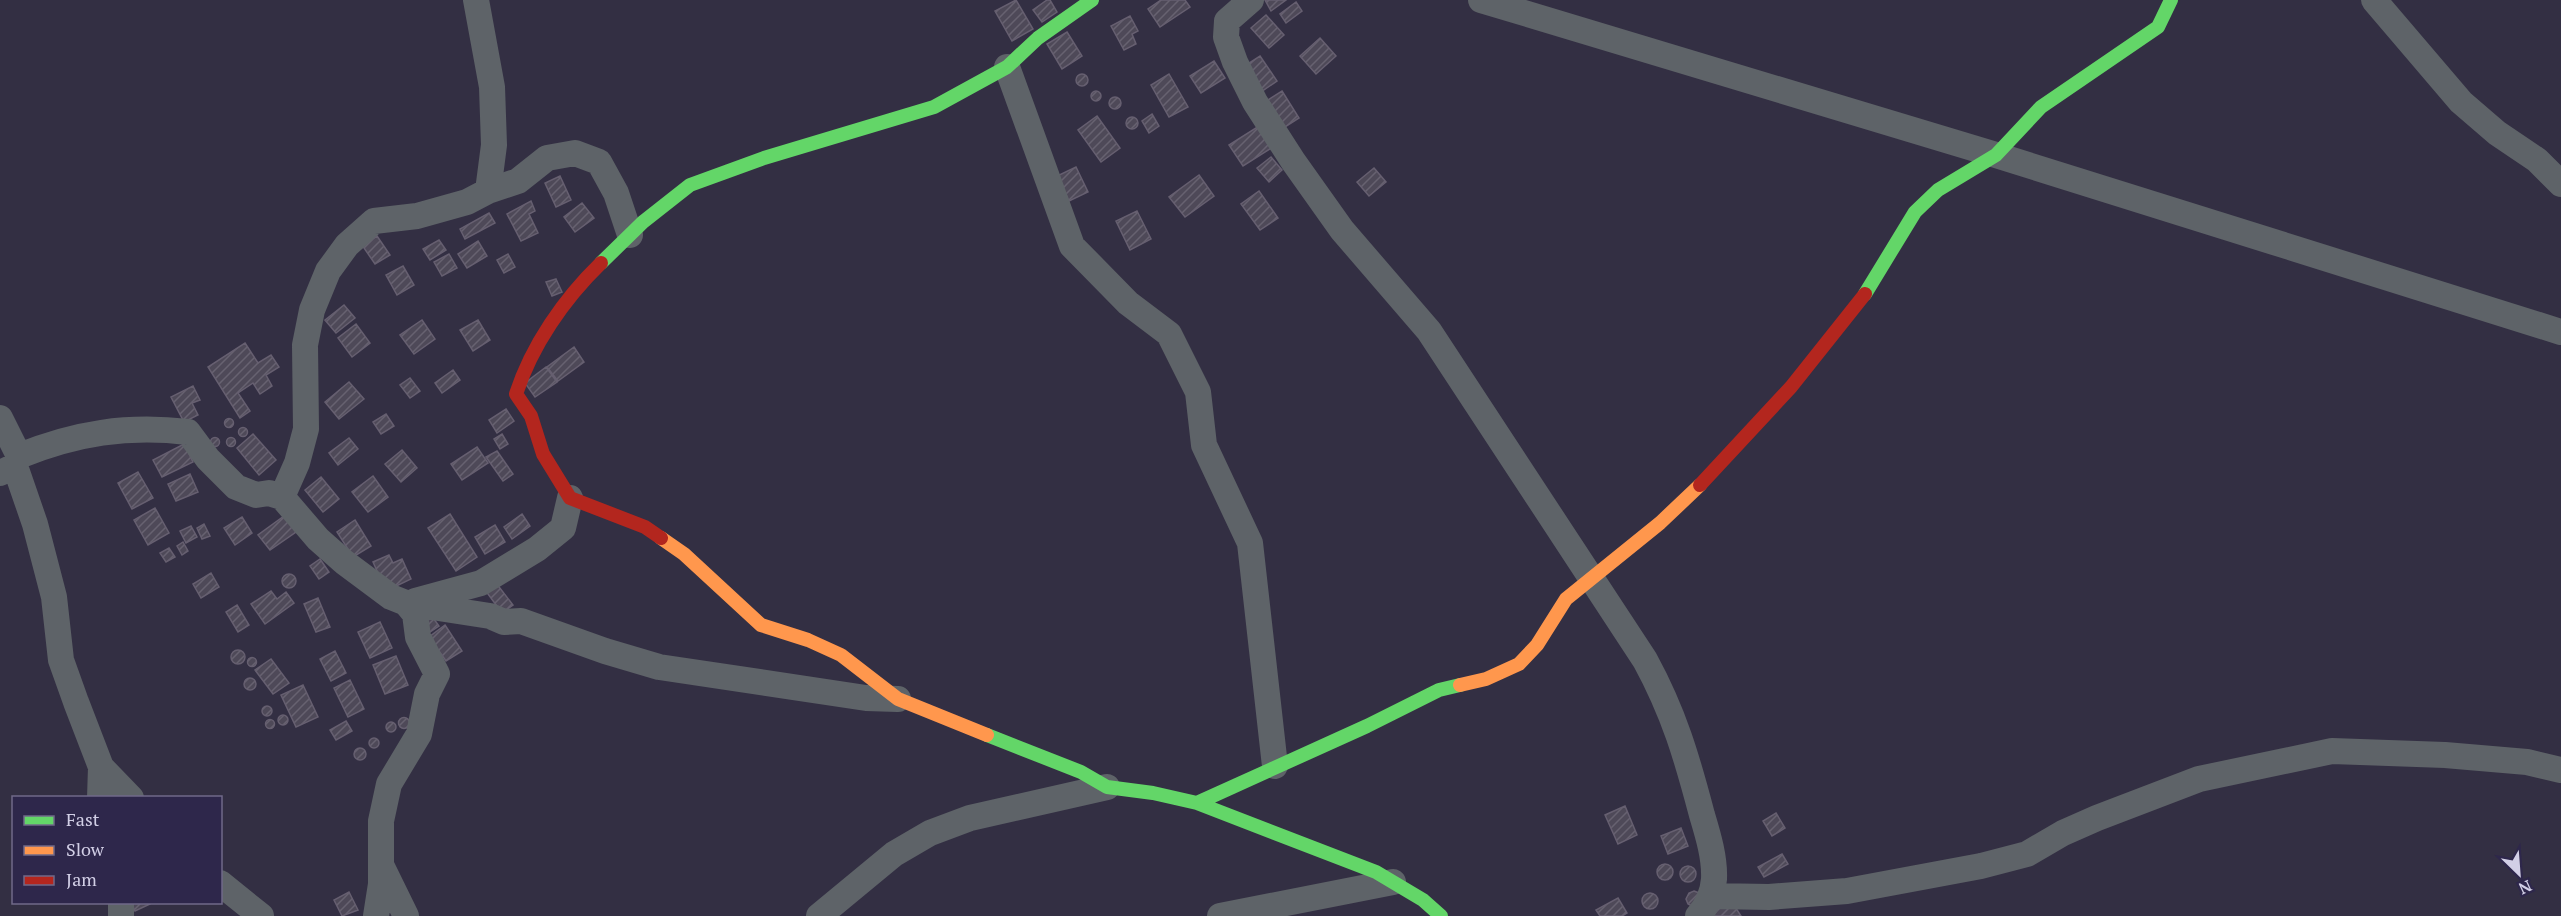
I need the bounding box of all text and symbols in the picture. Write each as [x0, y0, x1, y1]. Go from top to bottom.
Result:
legend [12, 796, 222, 904]
text: Fast [66, 807, 100, 831]
text: Slow [66, 837, 105, 861]
north arrow [2489, 844, 2549, 904]
text: Jam [66, 867, 97, 891]
text: N [2515, 875, 2535, 900]

